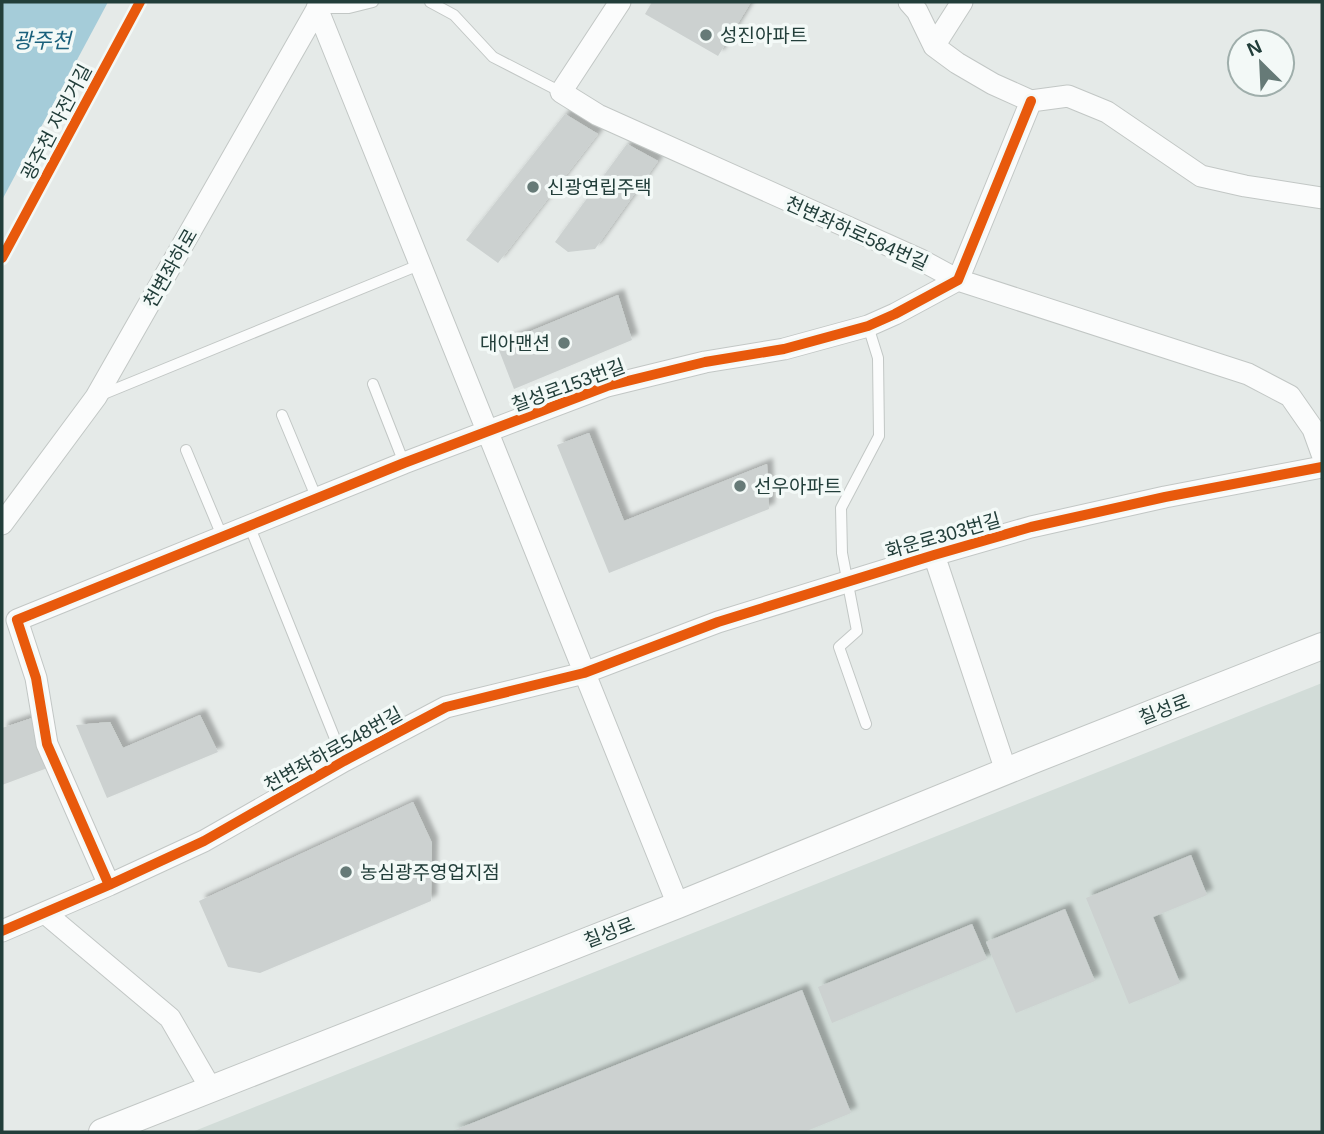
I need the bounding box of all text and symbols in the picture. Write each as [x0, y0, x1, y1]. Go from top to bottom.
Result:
place label: 성진아파트 [720, 25, 807, 46]
marker: 성진아파트 [698, 27, 714, 43]
north arrow [1226, 28, 1296, 98]
water label: 광주천 [13, 29, 74, 52]
text: N [1244, 36, 1265, 60]
street label: 광주천 자전거길 [17, 61, 96, 184]
place label: 신광연립주택 [547, 177, 652, 198]
marker: 신광연립주택 [525, 179, 541, 195]
street label: 천변좌하로584번길 [782, 193, 931, 274]
street label: 천변좌하로 [139, 225, 201, 311]
place label: 대아맨션 [480, 333, 550, 354]
marker: 대아맨션 [556, 335, 572, 351]
street label: 칠성로153번길 [509, 355, 628, 416]
place label: 선우아파트 [754, 476, 841, 497]
marker: 선우아파트 [732, 478, 748, 494]
street label: 화운로303번길 [883, 509, 1003, 562]
street label: 칠성로 [1136, 690, 1192, 729]
street label: 천변좌하로548번길 [261, 703, 406, 796]
place label: 농심광주영업지점 [360, 862, 500, 883]
marker: 농심광주영업지점 [338, 864, 354, 880]
street label: 칠성로 [581, 913, 637, 952]

